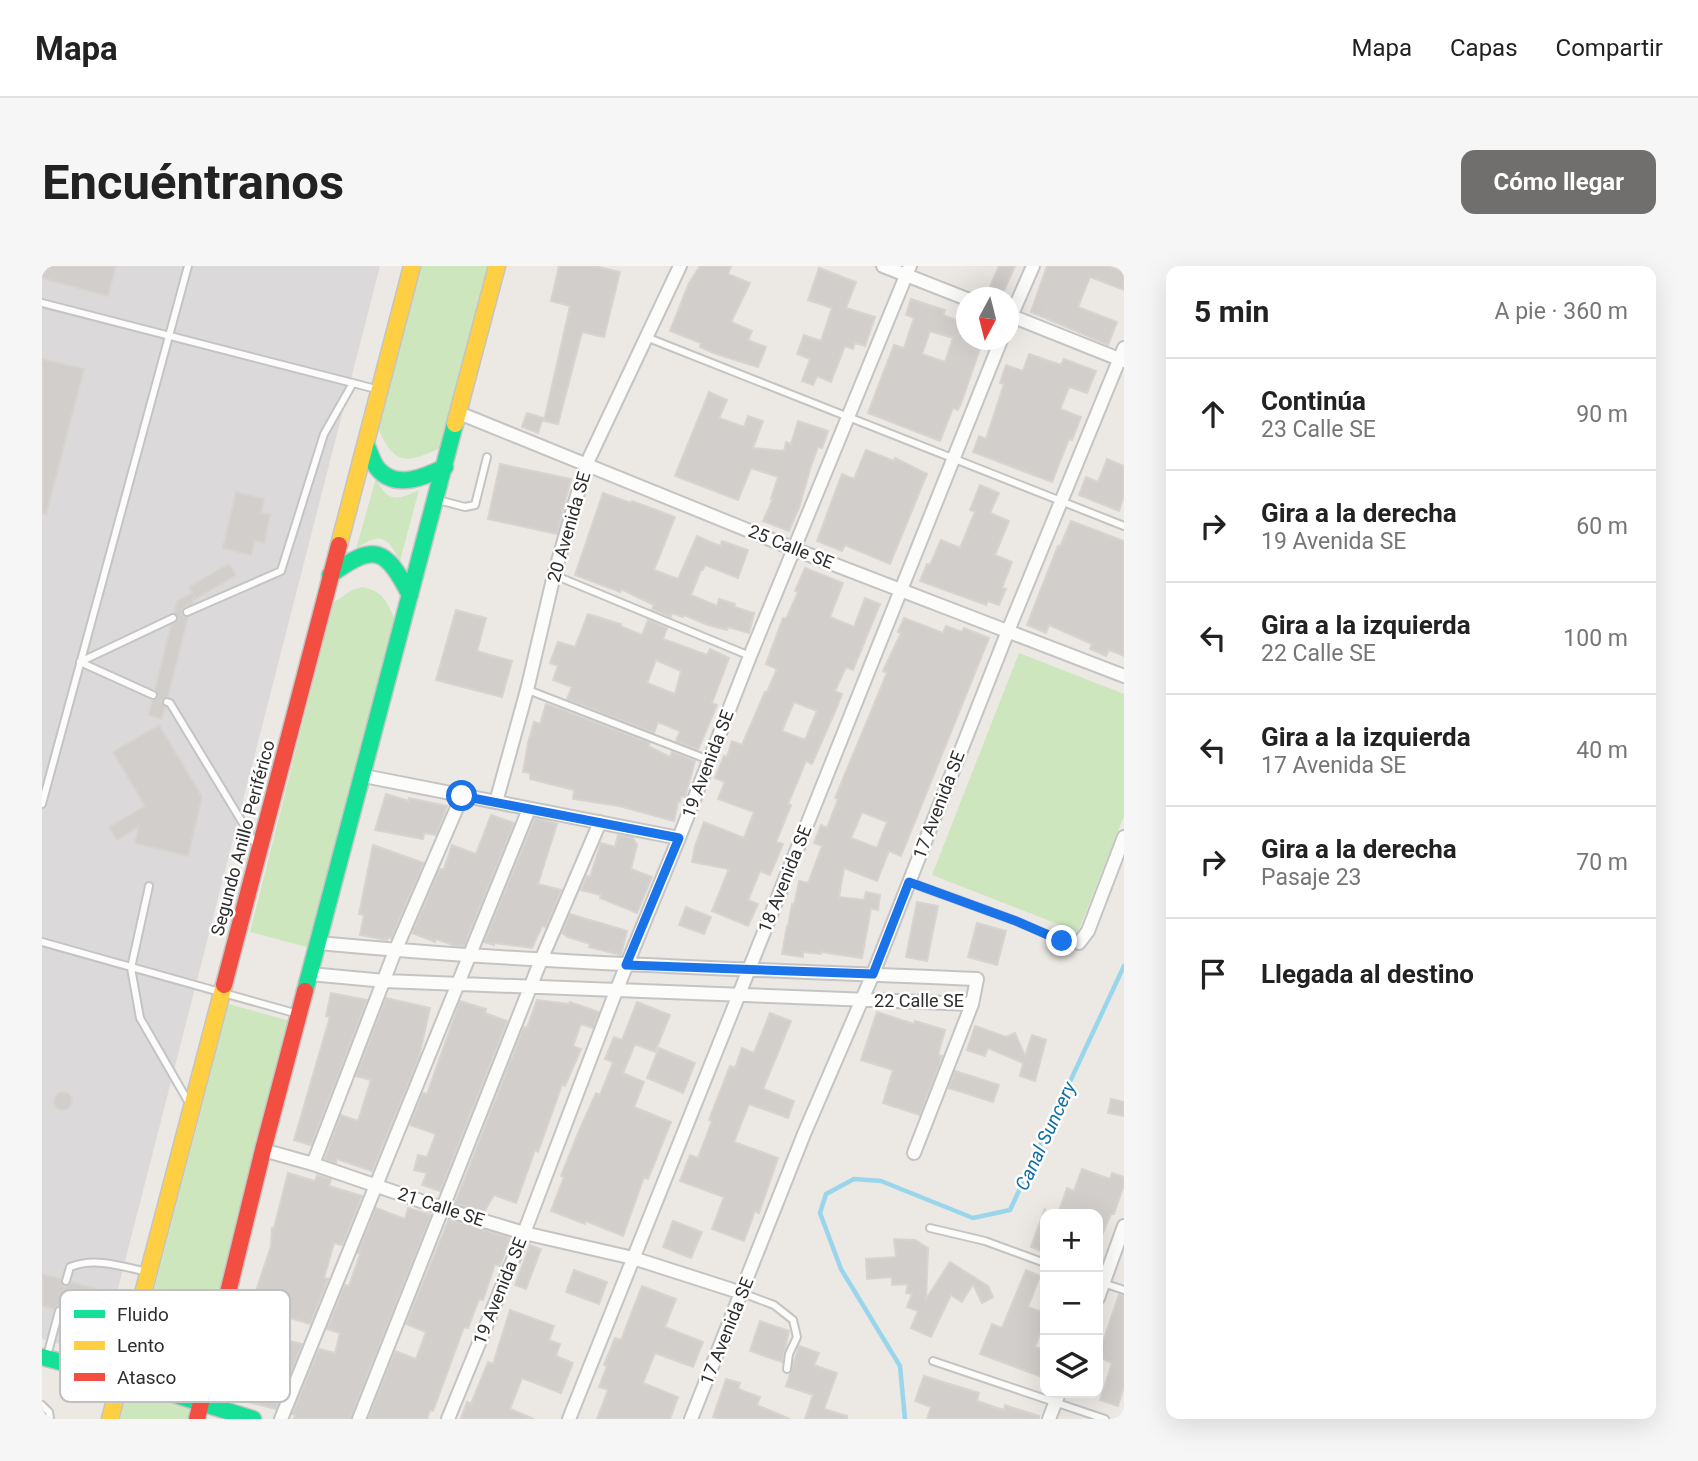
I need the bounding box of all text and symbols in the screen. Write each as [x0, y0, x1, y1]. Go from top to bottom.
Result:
text: Mapa [35, 29, 118, 68]
text: Mapa [1351, 34, 1412, 62]
text: Capas [1450, 34, 1518, 62]
text: Compartir [1556, 34, 1663, 62]
button: Cómo llegar [1461, 150, 1656, 214]
text: Encuéntranos [42, 154, 344, 211]
north arrow [956, 287, 1019, 350]
text: 5 min [1194, 294, 1269, 329]
text: A pie · 360 m [1495, 298, 1628, 325]
text: Continúa [1261, 386, 1366, 416]
icon: ahead [1194, 395, 1232, 433]
text: 90 m [1576, 401, 1628, 428]
text: 23 Calle SE [1261, 416, 1376, 443]
street label: 20 Avenida SE [543, 469, 594, 584]
text: Gira a la derecha [1261, 498, 1457, 528]
icon: right [1194, 507, 1232, 545]
text: 60 m [1576, 513, 1628, 540]
street label: 25 Calle SE [746, 520, 837, 573]
text: 19 Avenida SE [1261, 528, 1406, 555]
text: Gira a la izquierda [1261, 610, 1471, 640]
icon: left [1194, 619, 1232, 657]
text: 100 m [1563, 625, 1628, 652]
text: 22 Calle SE [1261, 640, 1376, 667]
street label: 19 Avenida SE [677, 707, 738, 821]
text: Gira a la izquierda [1261, 722, 1471, 752]
icon: left [1194, 731, 1232, 769]
text: 40 m [1576, 737, 1628, 764]
street label: Segundo Anillo Periférico [206, 738, 279, 938]
street label: 17 Avenida SE [908, 748, 969, 862]
text: 17 Avenida SE [1261, 752, 1406, 779]
route start [446, 780, 477, 811]
street label: 18 Avenida SE [753, 822, 816, 936]
text: Gira a la derecha [1261, 834, 1457, 864]
icon: right [1194, 843, 1232, 881]
text: 70 m [1576, 849, 1628, 876]
text: Pasaje 23 [1261, 864, 1362, 891]
route end [1046, 925, 1077, 956]
icon: arrive [1194, 955, 1232, 993]
text: Llegada al destino [1261, 959, 1474, 989]
street label: 22 Calle SE [874, 990, 964, 1011]
water label: Canal Suncery [1010, 1077, 1081, 1194]
street label: 21 Calle SE [395, 1183, 487, 1230]
map controls [1040, 1209, 1103, 1398]
button: + [1040, 1209, 1103, 1272]
street label: 19 Avenida SE [468, 1234, 531, 1348]
button: − [1040, 1272, 1103, 1335]
street label: 17 Avenida SE [695, 1274, 758, 1388]
legend [60, 1290, 290, 1402]
text: Fluido [117, 1303, 169, 1326]
text: Lento [117, 1334, 165, 1357]
button: layers [1040, 1335, 1103, 1398]
text: Atasco [117, 1366, 176, 1389]

